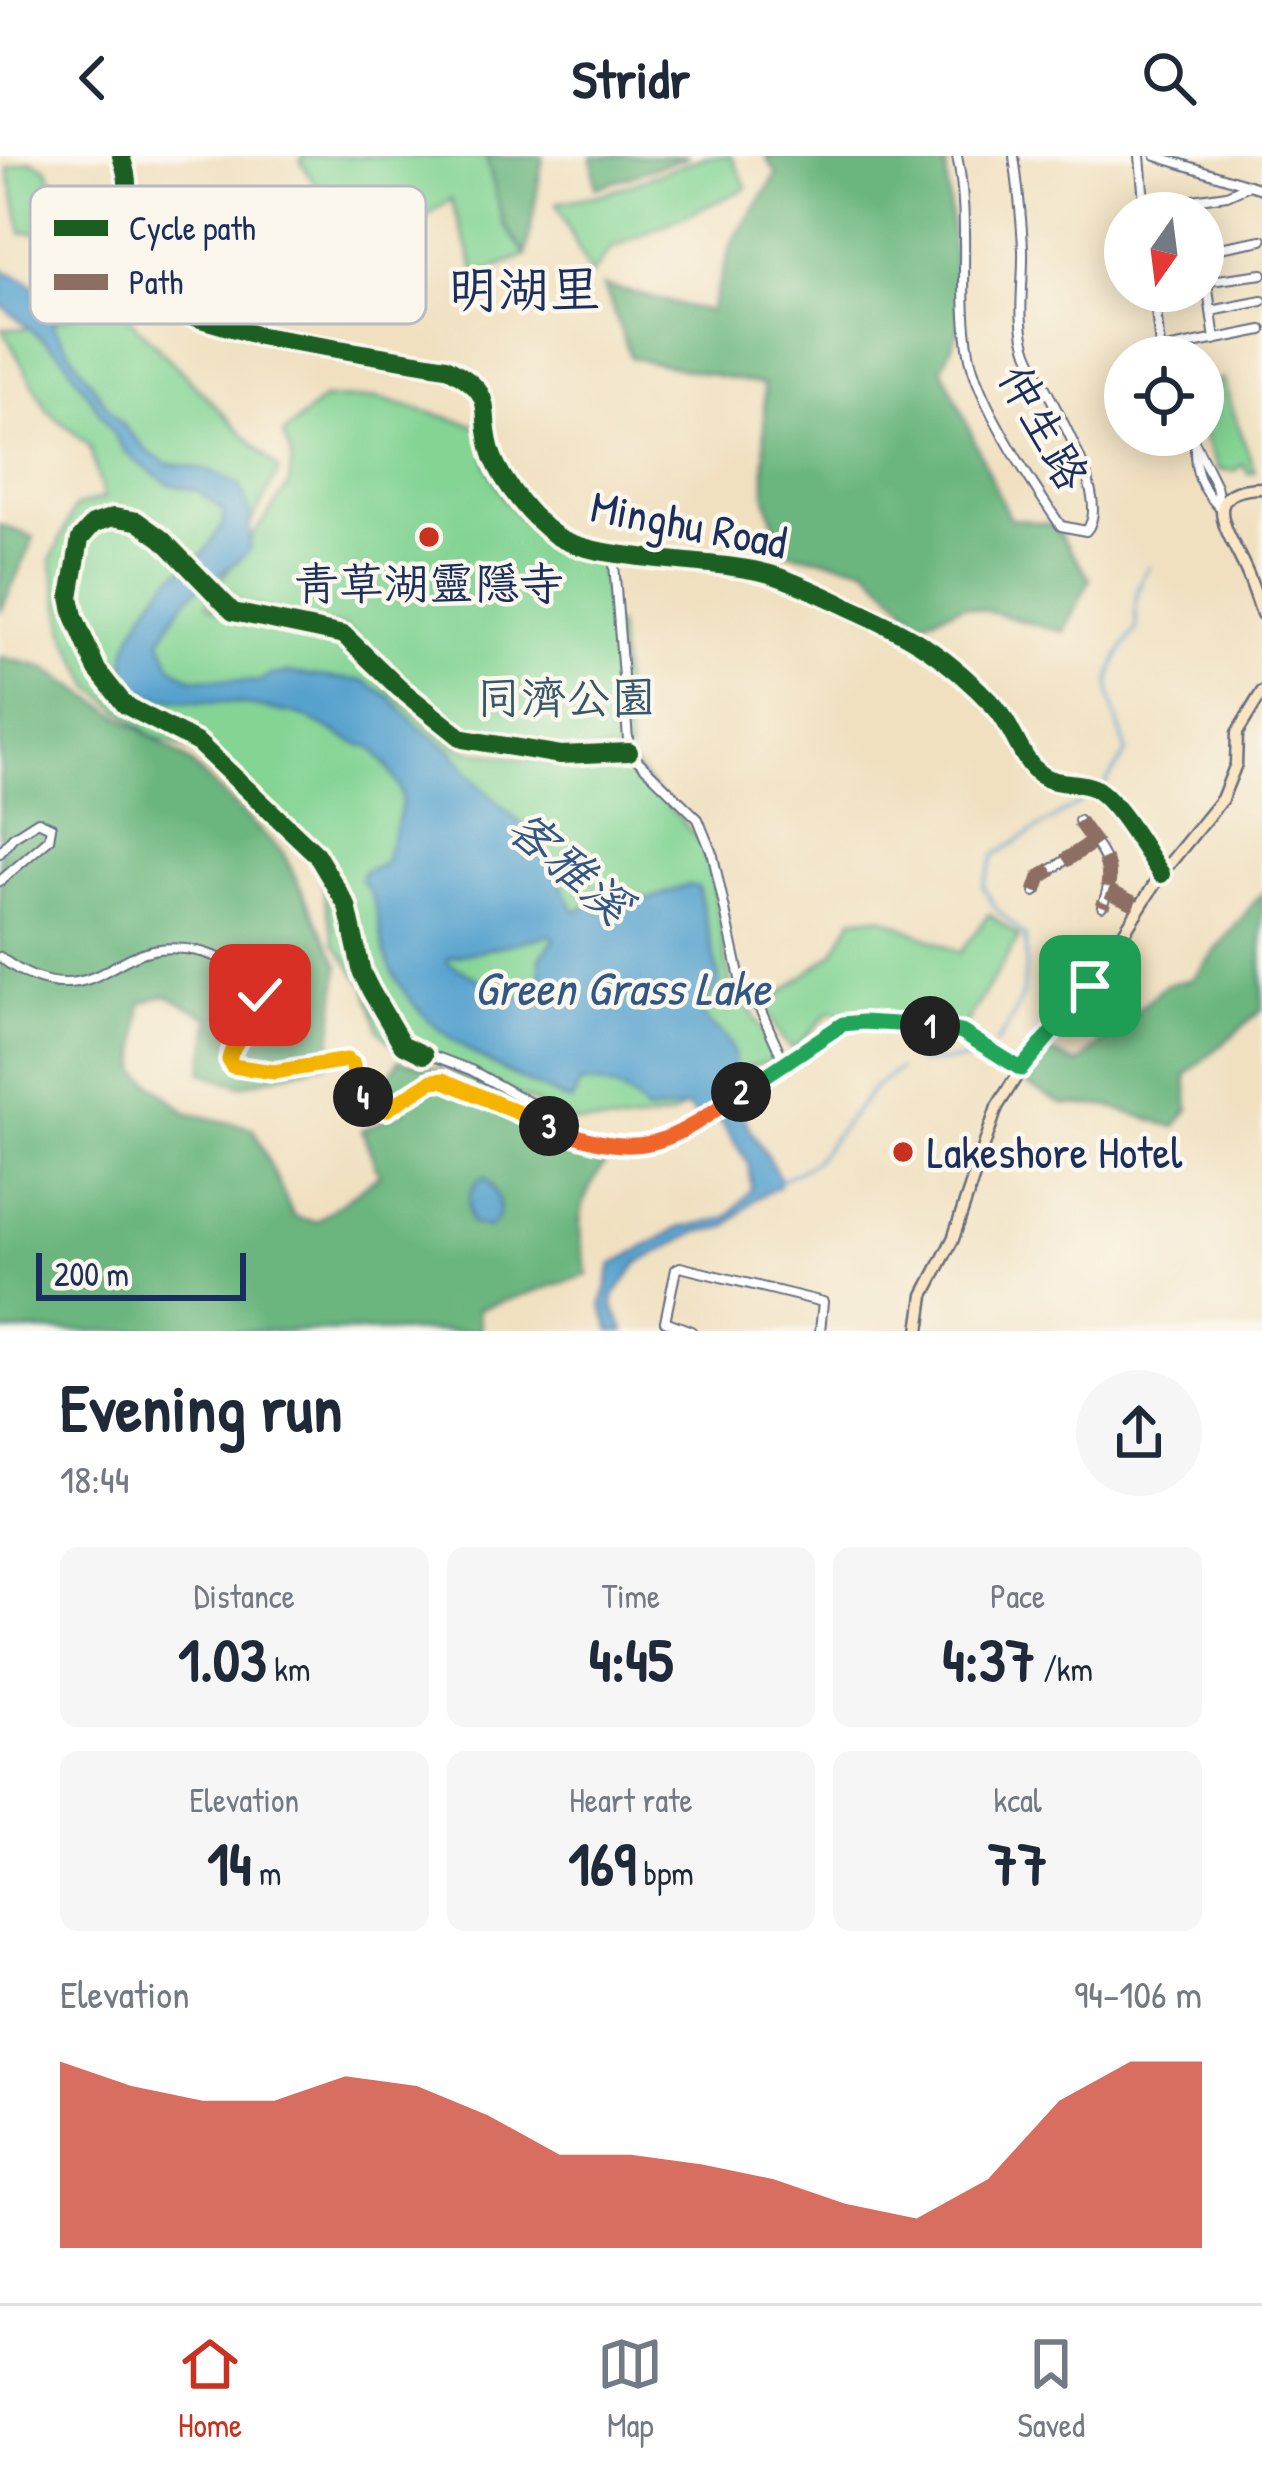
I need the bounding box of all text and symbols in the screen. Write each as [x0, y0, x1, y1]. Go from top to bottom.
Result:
text: Stridr [572, 42, 690, 115]
icon: back [60, 45, 126, 111]
icon: search [1136, 45, 1202, 111]
legend [30, 186, 426, 324]
north arrow [1104, 192, 1224, 312]
map controls [1104, 192, 1224, 456]
text: Cycle path [129, 206, 256, 251]
district label: 明湖里 [447, 254, 601, 323]
text: Path [129, 260, 183, 304]
button: locate [1104, 336, 1224, 456]
street label: 仲生路 [985, 353, 1104, 501]
street label: Minghu Road [586, 475, 792, 572]
marker: 青草湖靈隱寺 [416, 524, 442, 550]
place label: 青草湖靈隱寺 [294, 552, 564, 613]
park label: 同濟公園 [476, 666, 656, 727]
water label: 客雅溪 [495, 794, 648, 939]
pin [1039, 935, 1141, 1037]
pin [209, 944, 311, 1046]
icon: arrive [1057, 953, 1123, 1019]
water label: Green Grass Lake [474, 955, 772, 1020]
icon: check [227, 962, 293, 1028]
pin: 1 [900, 996, 960, 1056]
text: 1 [924, 1004, 936, 1048]
pin: 2 [711, 1062, 771, 1122]
pin: 4 [333, 1067, 393, 1127]
text: 2 [733, 1070, 749, 1114]
text: 4 [357, 1075, 369, 1119]
pin: 3 [519, 1096, 579, 1156]
text: 3 [542, 1104, 556, 1148]
place label: Lakeshore Hotel [927, 1121, 1182, 1182]
marker: Lakeshore Hotel [890, 1139, 916, 1165]
scale bar [36, 1247, 246, 1300]
text: 200 m [54, 1252, 129, 1296]
text: Evening run [60, 1362, 342, 1452]
button: share [1076, 1370, 1202, 1496]
text: 18:44 [60, 1452, 129, 1505]
text: Distance [194, 1574, 295, 1618]
text: Time [602, 1574, 660, 1618]
text: Pace [990, 1574, 1045, 1618]
text: 1.03 [178, 1618, 267, 1700]
text: 4:45 [589, 1618, 673, 1700]
text: 4:37 [942, 1618, 1035, 1700]
text: km [267, 1647, 310, 1691]
text: /km [1035, 1647, 1093, 1691]
text: Elevation [190, 1778, 299, 1822]
text: Heart rate [569, 1778, 693, 1822]
text: kcal [994, 1778, 1042, 1822]
text: 14 [207, 1822, 251, 1904]
text: 169 [568, 1822, 636, 1904]
text: 77 [988, 1822, 1047, 1904]
text: m [251, 1851, 281, 1895]
text: bpm [636, 1851, 694, 1895]
text: Elevation [60, 1967, 190, 2020]
text: 94–106 m [1074, 1967, 1202, 2020]
tab: Home [177, 2331, 243, 2447]
tab: Map [597, 2331, 663, 2447]
tab: Saved [1018, 2331, 1085, 2447]

